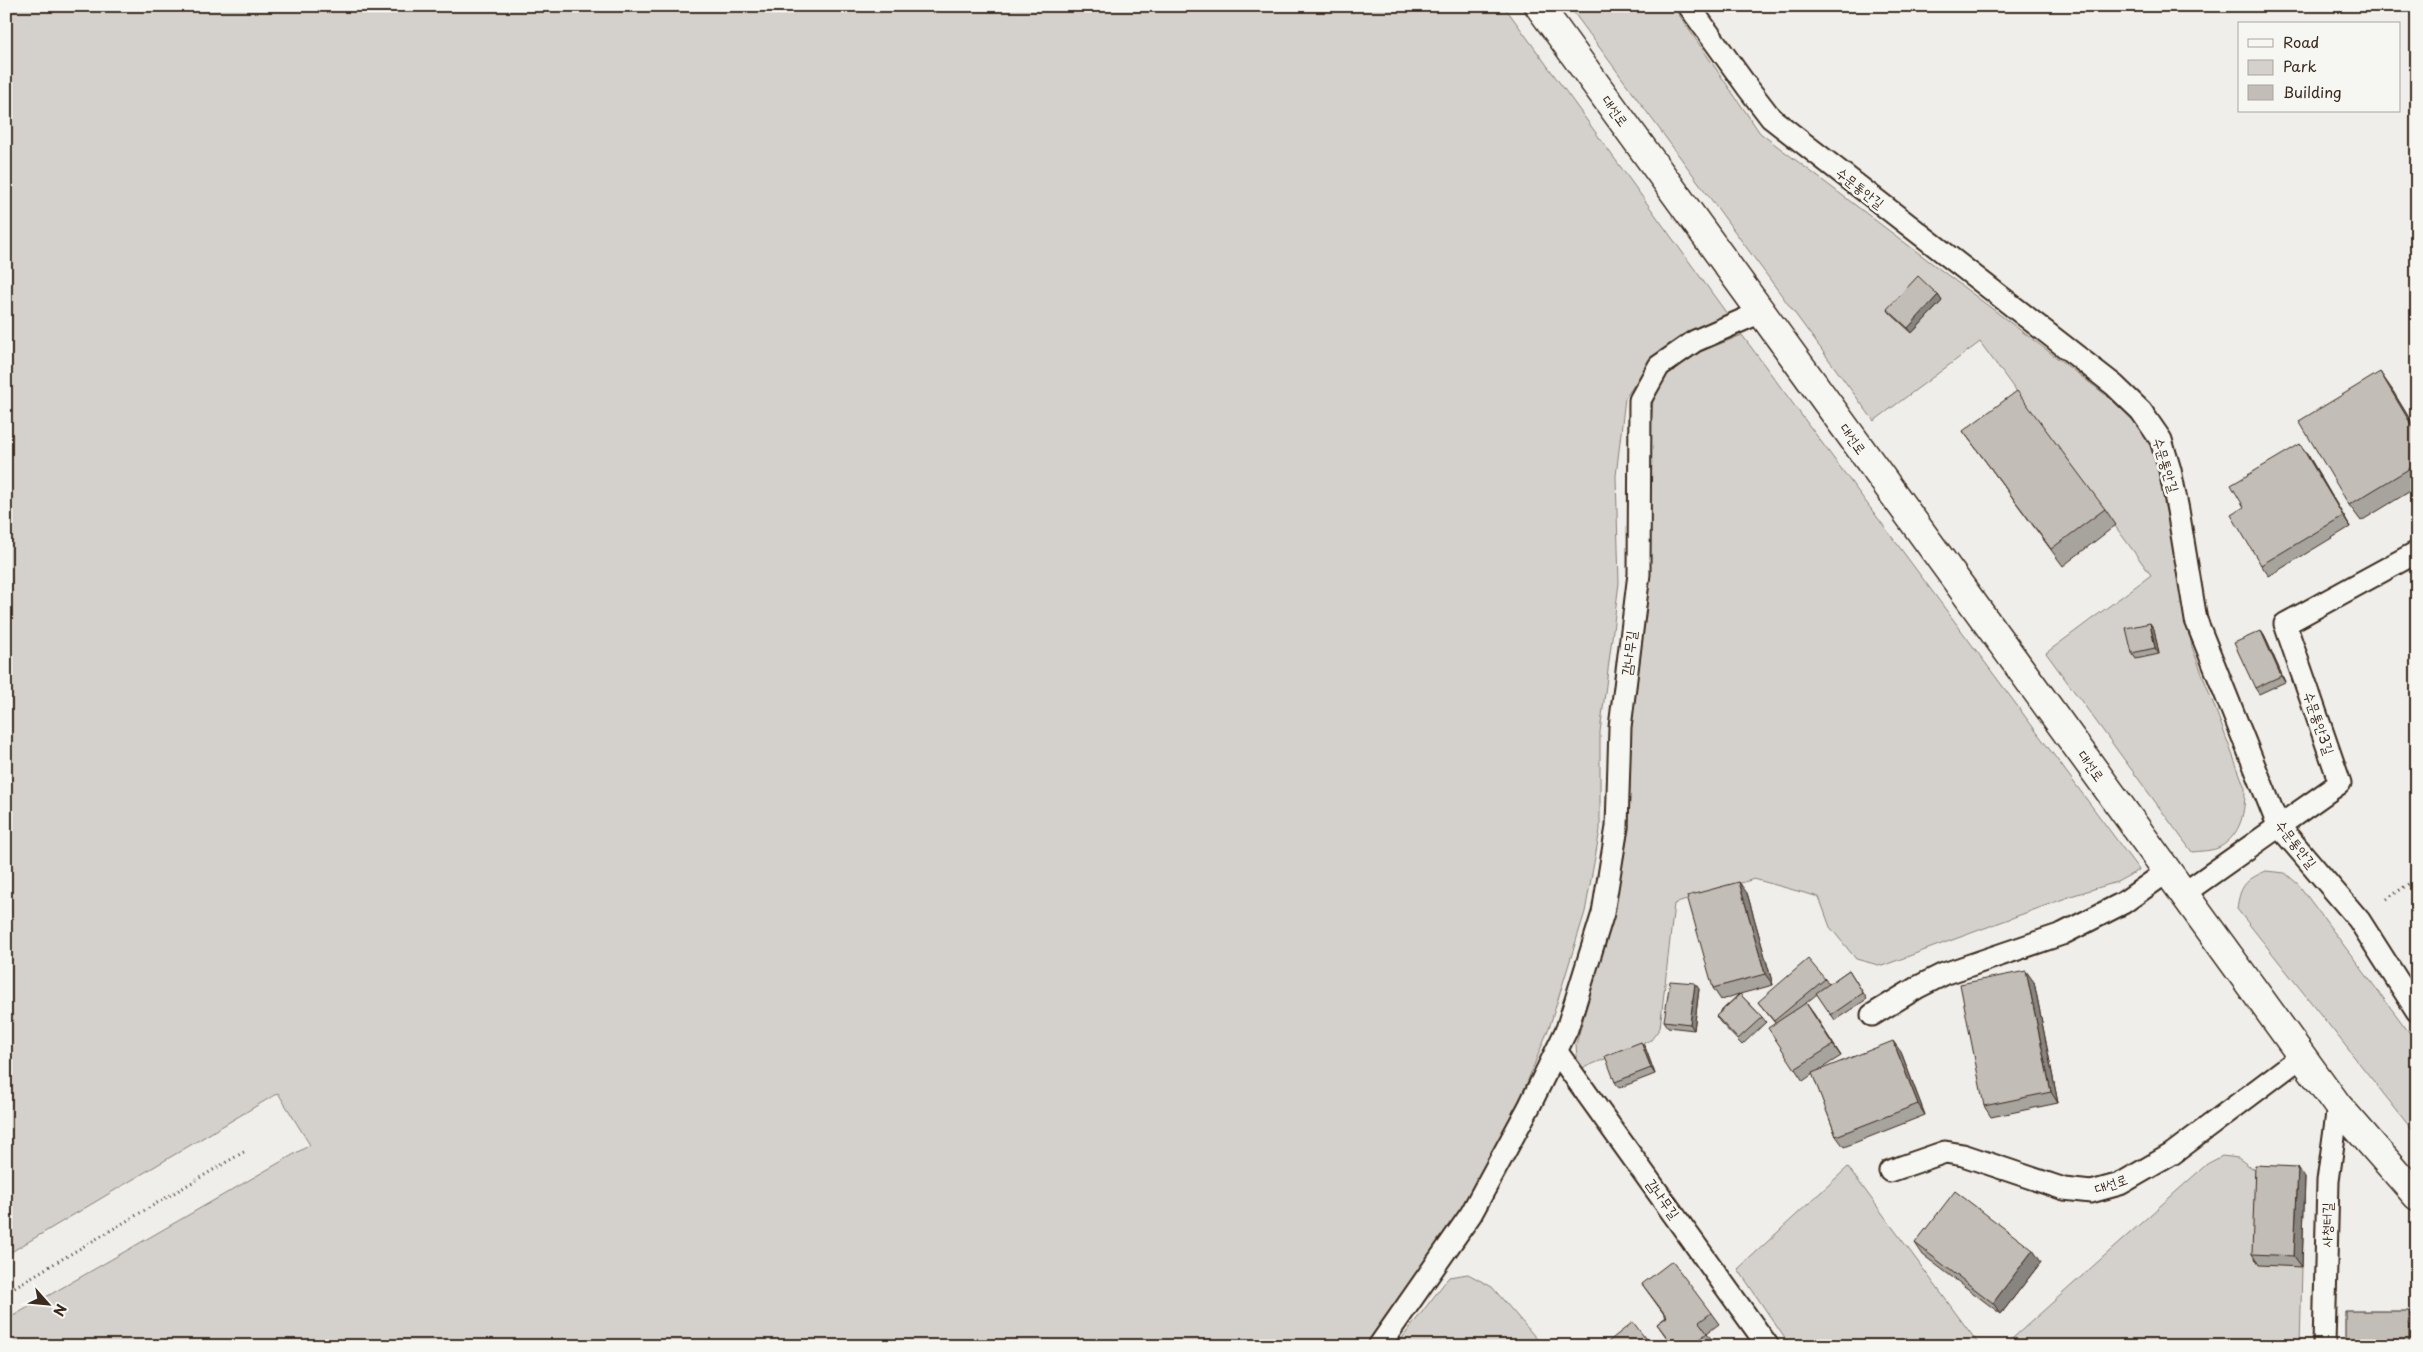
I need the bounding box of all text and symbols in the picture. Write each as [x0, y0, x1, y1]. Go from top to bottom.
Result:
legend [2238, 22, 2400, 112]
text: Road [2283, 30, 2319, 53]
text: Park [2283, 54, 2317, 77]
text: Building [2283, 80, 2342, 103]
street label: 대선로 [1597, 91, 1634, 131]
street label: 수문통안길 [1832, 162, 1890, 214]
street label: 대선로 [1835, 419, 1872, 459]
street label: 수문통안길 [2148, 435, 2185, 496]
street label: 감나무길 [1615, 629, 1642, 677]
street label: 수문통안3길 [2299, 688, 2340, 758]
street label: 대선로 [2073, 746, 2110, 786]
street label: 수문통안길 [2271, 815, 2322, 873]
street label: 대선로 [2091, 1168, 2130, 1199]
street label: 감나무길 [1642, 1174, 1686, 1224]
street label: 사청터길 [2316, 1202, 2337, 1248]
north arrow [22, 1280, 72, 1330]
text: N [48, 1300, 72, 1320]

